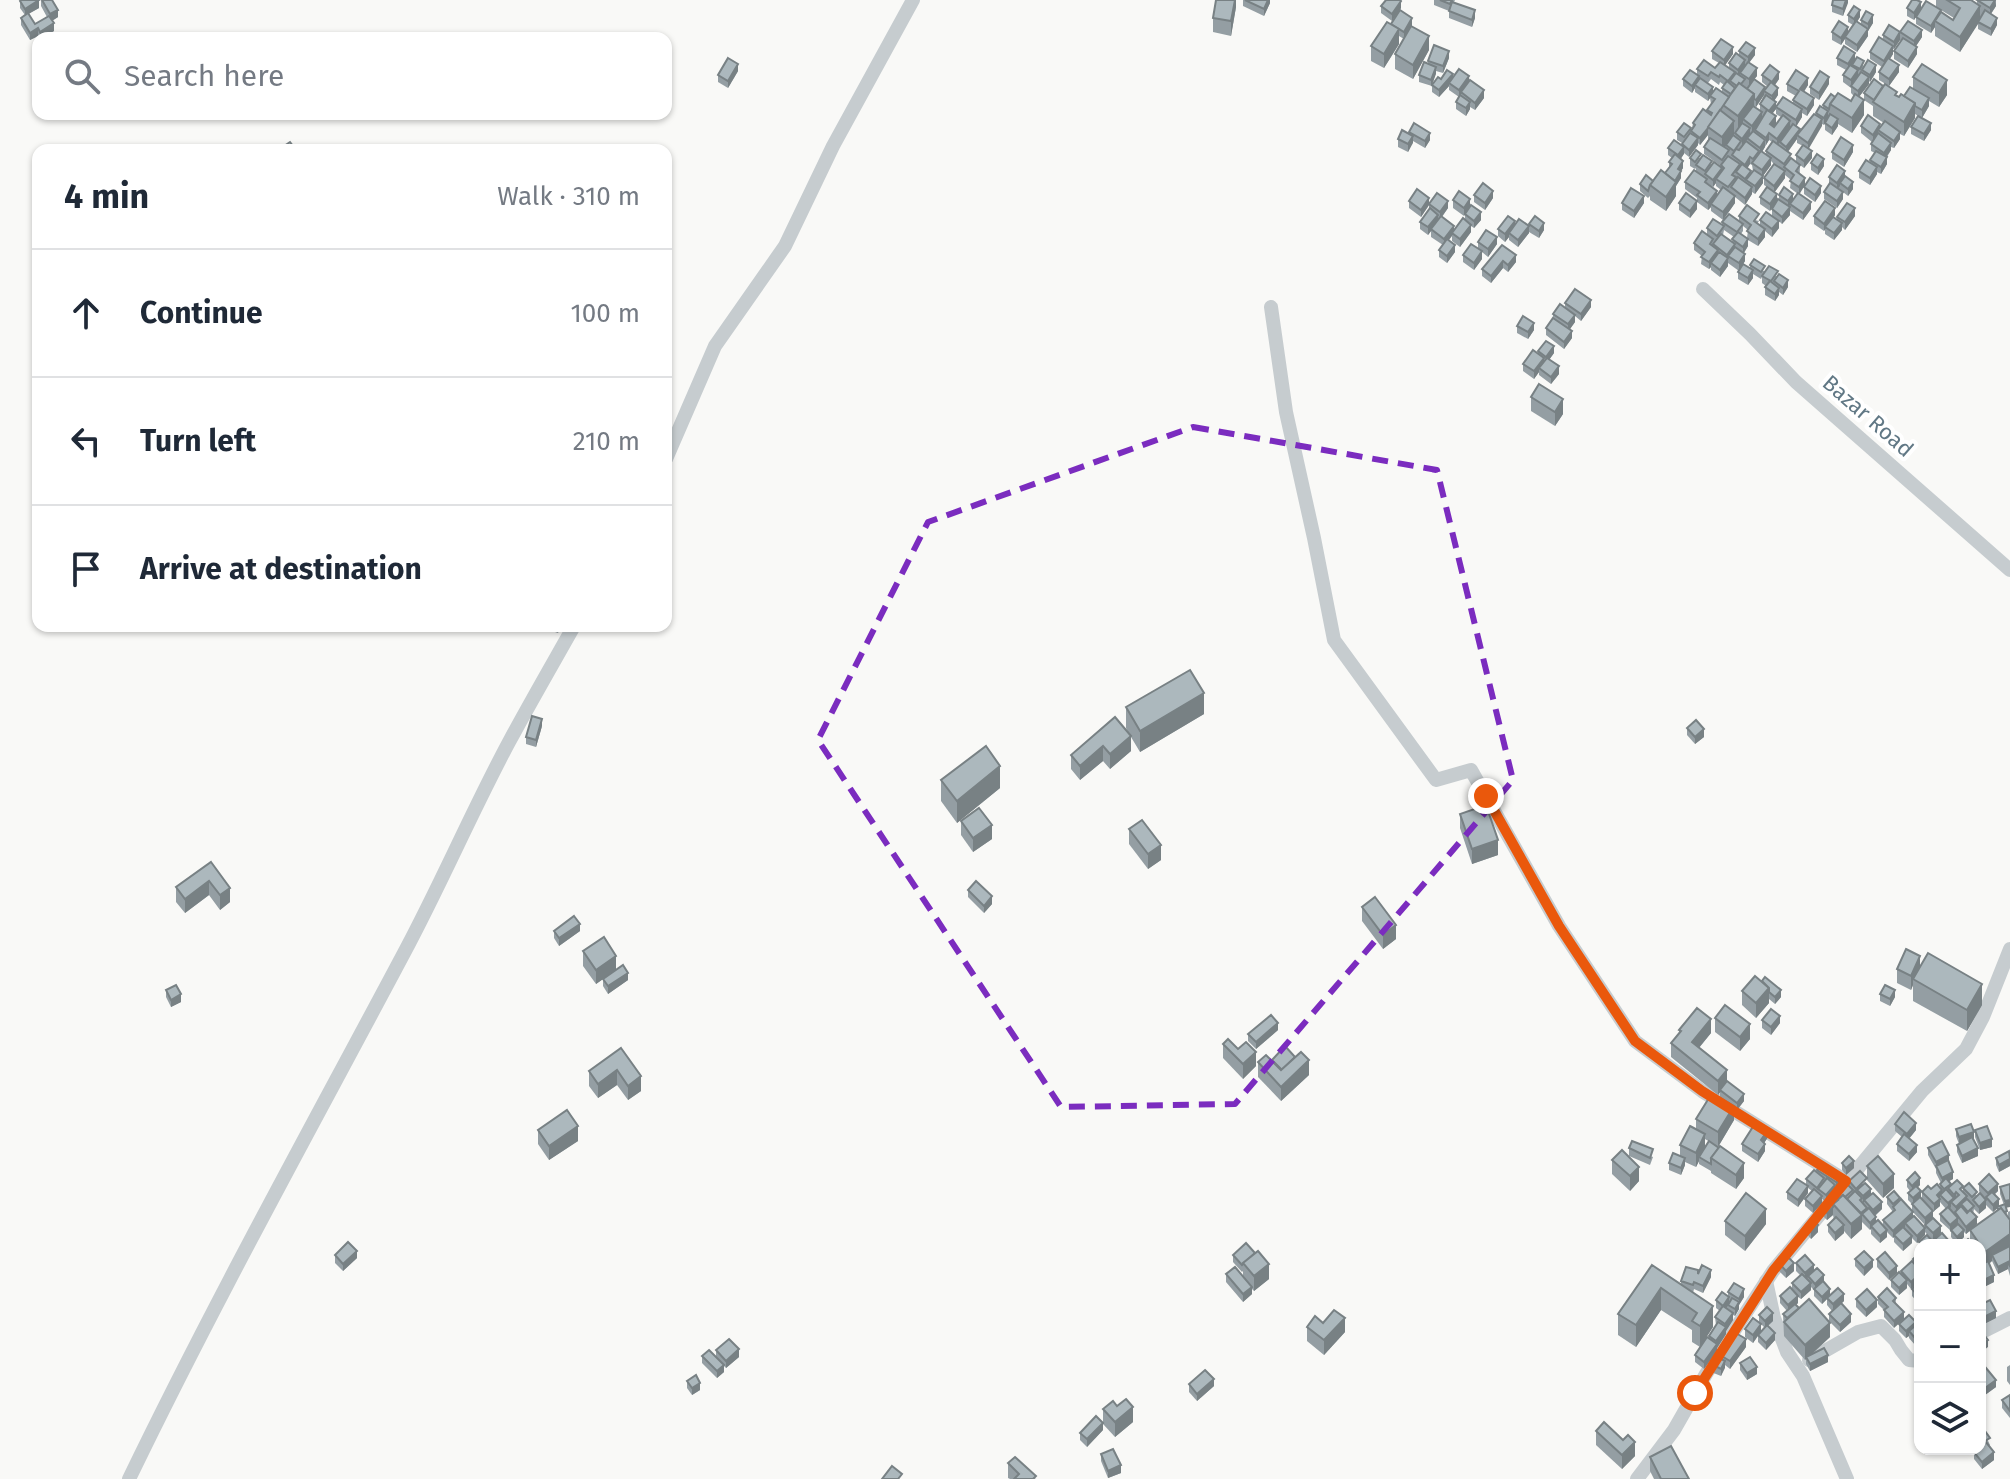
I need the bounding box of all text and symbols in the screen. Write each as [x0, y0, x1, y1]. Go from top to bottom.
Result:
search box [32, 32, 672, 120]
icon: search [60, 54, 104, 98]
text: Search here [124, 58, 284, 94]
text: 4 min [64, 176, 149, 217]
text: Walk · 310 m [497, 181, 640, 212]
icon: ahead [64, 291, 108, 335]
text: Continue [140, 295, 263, 331]
text: 100 m [571, 298, 640, 329]
street label: Bazar Road [1817, 369, 1919, 463]
icon: left [64, 419, 108, 463]
text: Turn left [140, 423, 256, 459]
text: 210 m [573, 426, 640, 457]
icon: arrive [64, 547, 108, 591]
text: Arrive at destination [140, 551, 422, 587]
route end [1468, 778, 1504, 814]
map controls [1914, 1239, 1986, 1455]
button: + [1914, 1239, 1986, 1311]
button: − [1914, 1311, 1986, 1383]
route start [1677, 1375, 1713, 1411]
button: layers [1914, 1383, 1986, 1455]

